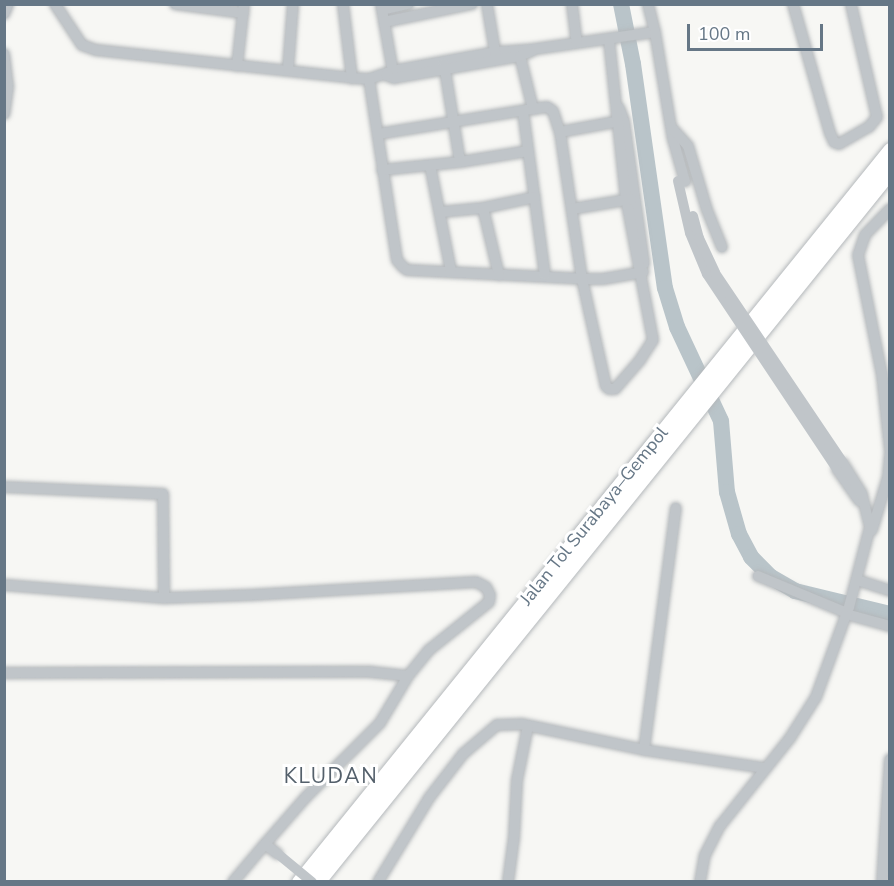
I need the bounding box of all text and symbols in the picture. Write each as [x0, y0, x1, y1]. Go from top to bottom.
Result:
scale bar [690, 12, 826, 50]
text: 100 m [698, 22, 750, 46]
street label: Jalan Tol Surabaya–Gempol [515, 423, 673, 609]
district label: KLUDAN [284, 763, 378, 789]

